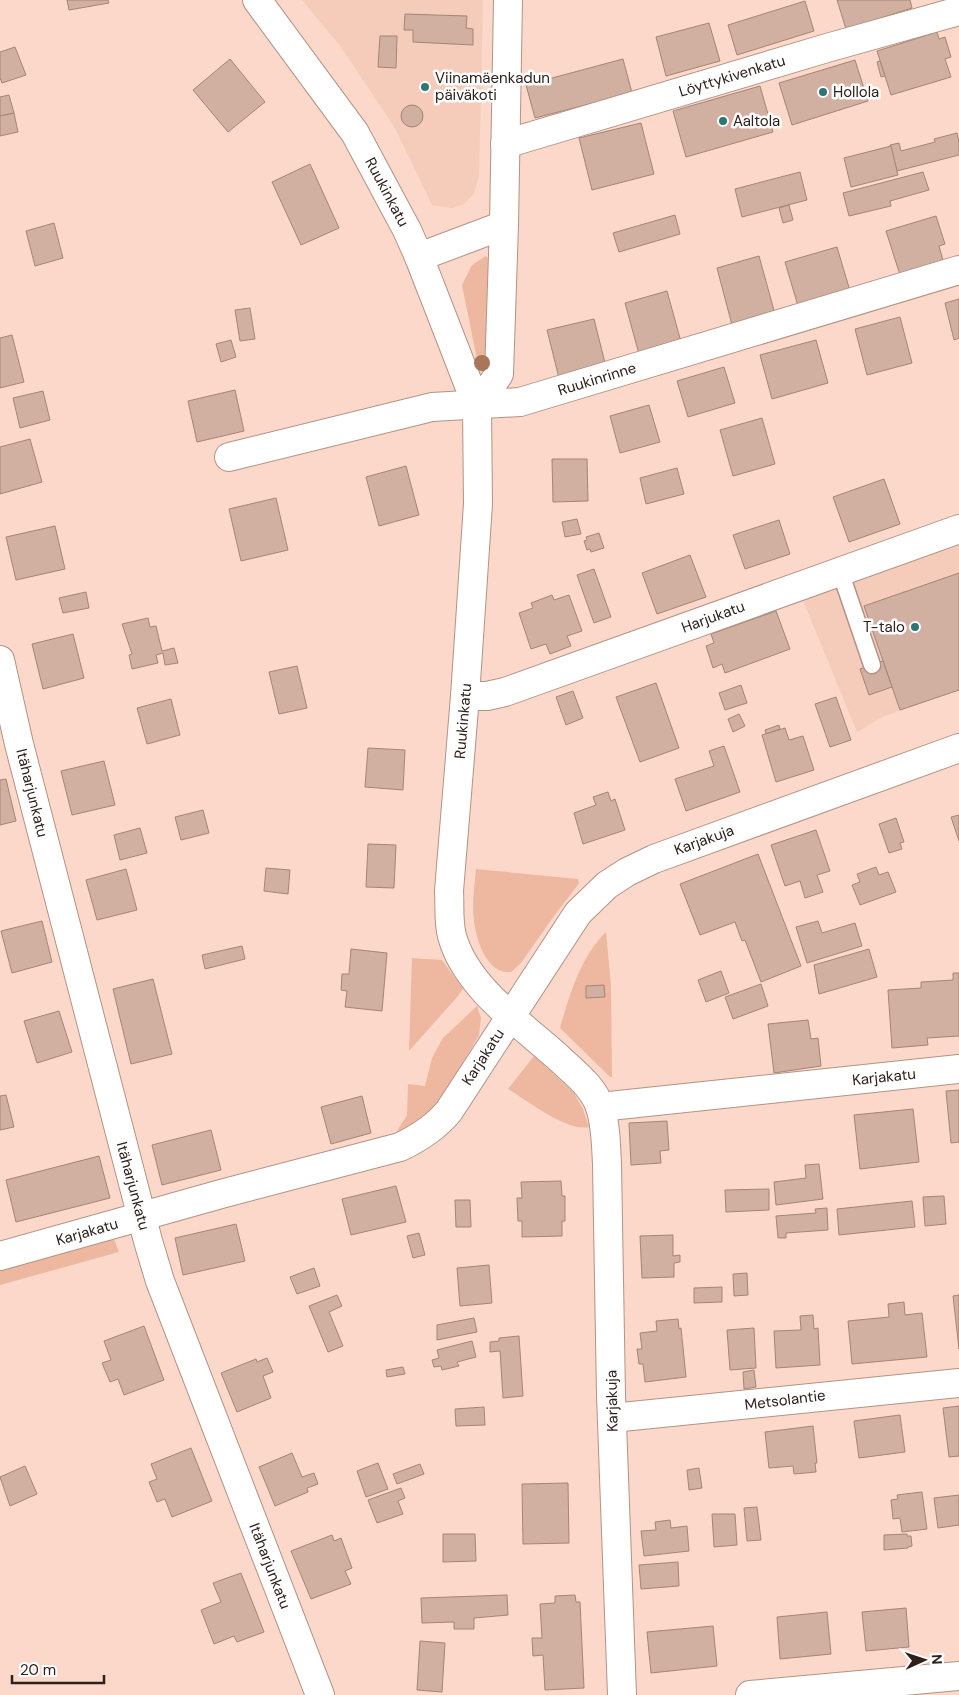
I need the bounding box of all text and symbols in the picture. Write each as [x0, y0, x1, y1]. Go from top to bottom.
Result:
street label: Löyttykivenkatu [676, 50, 788, 102]
place label: Viinamäenkadun päiväkoti [435, 68, 550, 105]
marker: Viinamäenkadun päiväkoti [419, 81, 431, 93]
place label: Hollola [833, 82, 879, 102]
marker: Hollola [817, 86, 829, 98]
place label: Aaltola [733, 111, 780, 131]
marker: Aaltola [717, 115, 729, 127]
street label: Ruukinkatu [360, 154, 414, 230]
street label: Ruukinrinne [555, 358, 639, 400]
street label: Harjukatu [679, 596, 747, 638]
place label: T-talo [863, 617, 905, 637]
marker: T-talo [909, 621, 921, 633]
street label: Ruukinkatu [450, 682, 476, 760]
street label: Itäharjunkatu [11, 747, 53, 839]
street label: Karjakuja [671, 820, 737, 860]
street label: Karjakatu [457, 1025, 509, 1089]
street label: Karjakatu [851, 1064, 917, 1090]
street label: Itäharjunkatu [112, 1140, 154, 1232]
street label: Karjakatu [54, 1214, 120, 1250]
street label: Karjakuja [601, 1370, 623, 1432]
street label: Metsolantie [743, 1385, 827, 1415]
street label: Itäharjunkatu [244, 1520, 296, 1612]
north arrow [899, 1635, 949, 1685]
scale bar [12, 1652, 105, 1684]
text: N [928, 1654, 946, 1665]
text: 20 m [20, 1660, 56, 1680]

